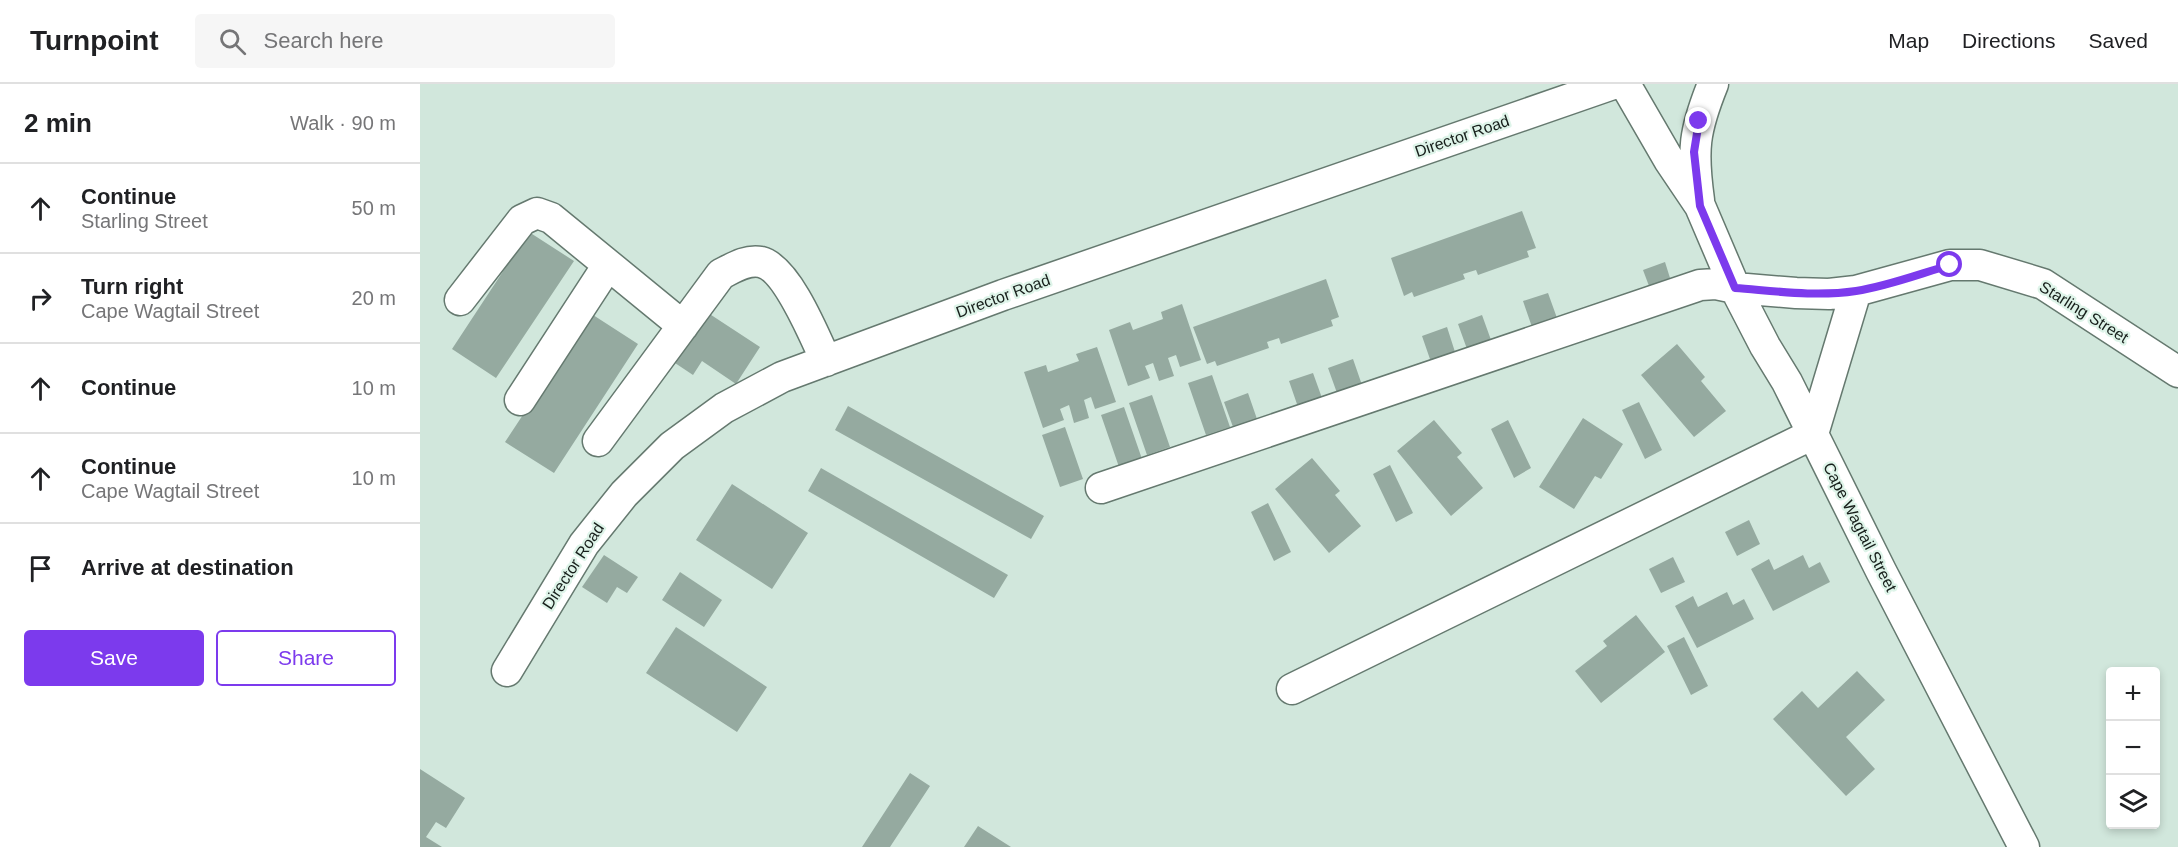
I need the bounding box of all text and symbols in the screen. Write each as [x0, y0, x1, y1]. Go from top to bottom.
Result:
search box [195, 14, 615, 68]
text: Turnpoint [30, 25, 159, 56]
icon: search [216, 25, 249, 58]
text: Search here [264, 28, 383, 53]
text: Map [1888, 29, 1929, 52]
text: Directions [1962, 29, 2055, 52]
text: Saved [2088, 29, 2148, 52]
route end [1685, 107, 1711, 133]
text: 2 min [24, 108, 92, 138]
text: Walk · 90 m [290, 112, 396, 134]
street label: Director Road [1413, 112, 1511, 160]
text: Continue [81, 184, 176, 209]
icon: ahead [24, 192, 57, 225]
text: 50 m [352, 197, 396, 219]
text: Starling Street [81, 210, 208, 232]
route start [1936, 251, 1962, 277]
street label: Director Road [954, 271, 1052, 321]
text: Turn right [81, 274, 183, 299]
street label: Starling Street [2037, 278, 2132, 346]
icon: right [24, 282, 57, 315]
text: 20 m [352, 287, 396, 309]
text: Cape Wagtail Street [81, 300, 259, 322]
icon: ahead [24, 372, 57, 405]
text: Continue [81, 375, 176, 400]
text: 10 m [352, 377, 396, 399]
text: Continue [81, 454, 176, 479]
street label: Cape Wagtail Street [1820, 460, 1900, 595]
icon: ahead [24, 462, 57, 495]
text: 10 m [352, 467, 396, 489]
text: Cape Wagtail Street [81, 480, 259, 502]
street label: Director Road [539, 520, 607, 612]
icon: arrive [24, 552, 57, 585]
text: Arrive at destination [81, 555, 294, 580]
button: Save [24, 630, 204, 686]
button: Share [216, 630, 396, 686]
map controls [2106, 667, 2160, 829]
button: + [2106, 667, 2160, 721]
button: − [2106, 721, 2160, 775]
button: layers [2106, 775, 2160, 829]

